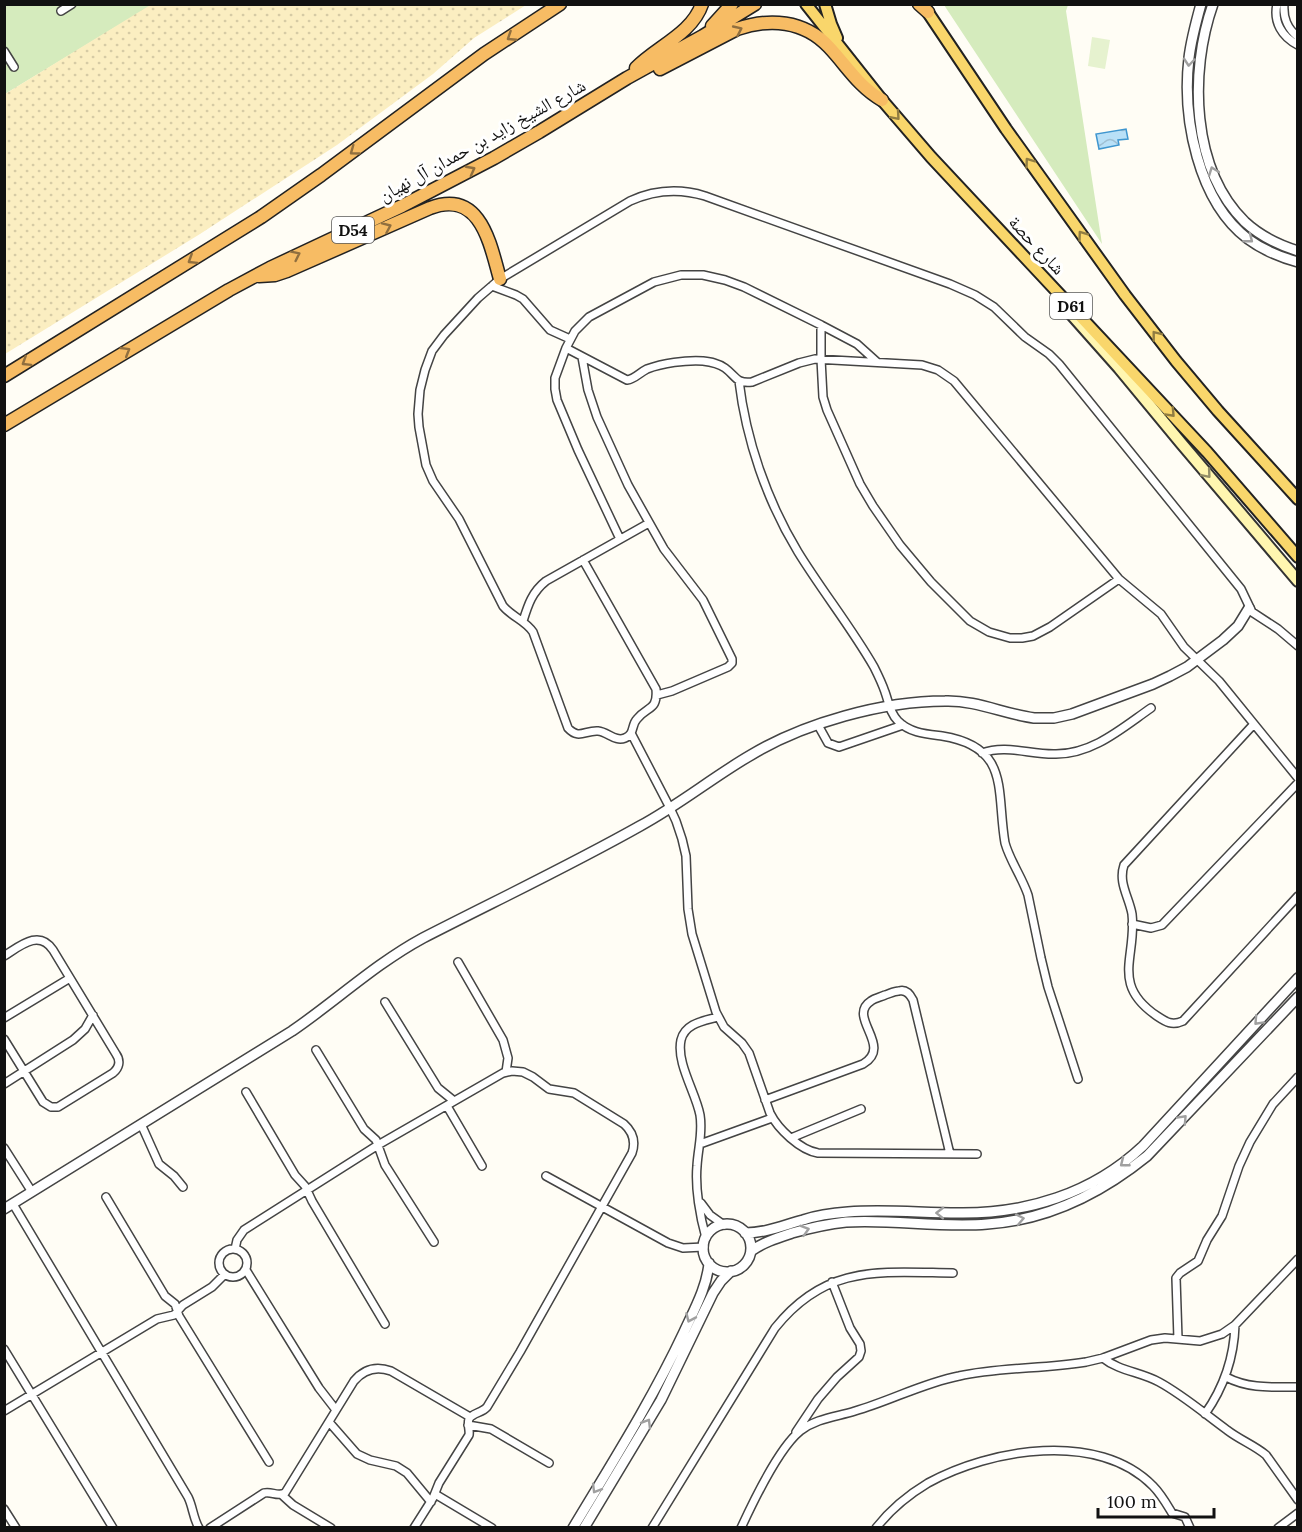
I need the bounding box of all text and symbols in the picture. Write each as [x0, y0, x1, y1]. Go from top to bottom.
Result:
one-way arrow [731, 25, 742, 37]
one-way arrow [507, 29, 517, 41]
one-way arrow [1183, 57, 1196, 66]
street label: شارع الشيخ زايد بن حمدان آل نهيان [374, 73, 590, 207]
one-way arrow [889, 109, 900, 120]
one-way arrow [349, 144, 360, 155]
one-way arrow [1025, 158, 1036, 169]
one-way arrow [465, 166, 476, 177]
one-way arrow [1208, 166, 1220, 177]
street label: شارع حصة [1004, 211, 1070, 279]
road number: D54 [332, 217, 374, 243]
one-way arrow [380, 222, 391, 234]
one-way arrow [1078, 231, 1089, 242]
one-way arrow [1243, 231, 1254, 242]
one-way arrow [290, 251, 301, 263]
one-way arrow [188, 253, 198, 265]
road number: D61 [1050, 293, 1092, 319]
one-way arrow [1152, 330, 1163, 341]
one-way arrow [120, 347, 130, 358]
one-way arrow [22, 355, 32, 367]
one-way arrow [1164, 407, 1175, 417]
one-way arrow [1199, 467, 1210, 478]
one-way arrow [1254, 1015, 1265, 1025]
one-way arrow [1175, 1116, 1186, 1127]
one-way arrow [1120, 1155, 1131, 1166]
one-way arrow [935, 1206, 944, 1219]
one-way arrow [1014, 1213, 1024, 1226]
one-way arrow [799, 1225, 810, 1237]
one-way arrow [685, 1311, 697, 1322]
one-way arrow [639, 1419, 651, 1429]
scale bar [1098, 1481, 1214, 1519]
one-way arrow [592, 1483, 604, 1493]
text: 100 m [1107, 1490, 1157, 1513]

